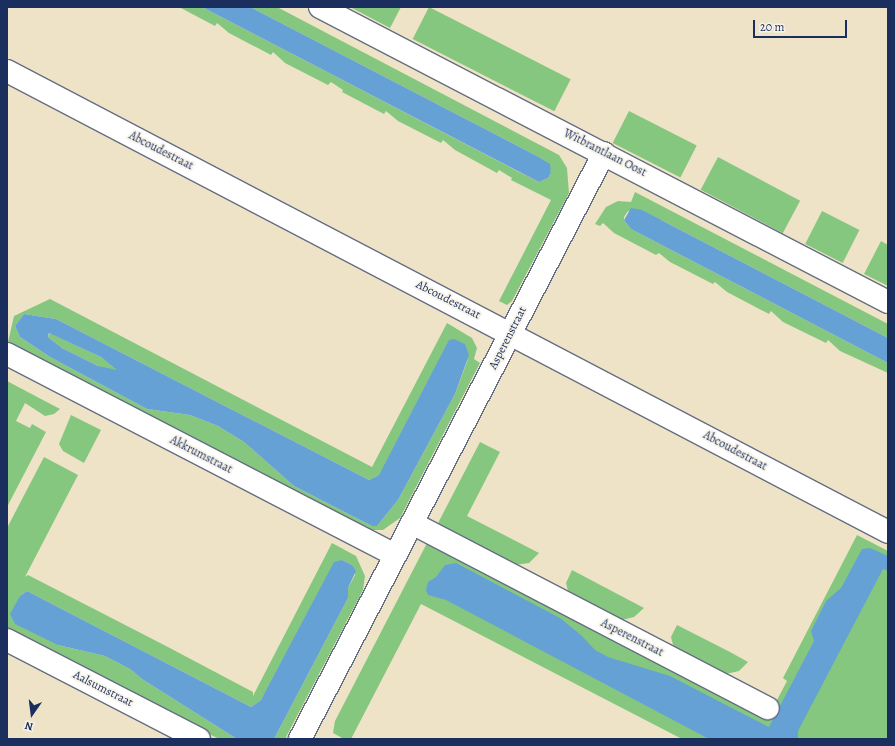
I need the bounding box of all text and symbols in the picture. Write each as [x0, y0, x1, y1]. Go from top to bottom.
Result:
scale bar [755, 12, 849, 38]
text: 20 m [760, 19, 784, 35]
street label: Witbrantlaan Oost [561, 126, 649, 180]
street label: Abcoudestraat [126, 129, 196, 173]
street label: Abcoudestraat [413, 278, 483, 322]
street label: Asperenstraat [486, 304, 530, 372]
street label: Abcoudestraat [701, 428, 769, 474]
street label: Akkrumstraat [167, 433, 235, 477]
street label: Asperenstraat [598, 616, 666, 660]
street label: Aalsumstraat [71, 668, 135, 710]
north arrow [12, 694, 52, 734]
text: N [23, 718, 35, 734]

